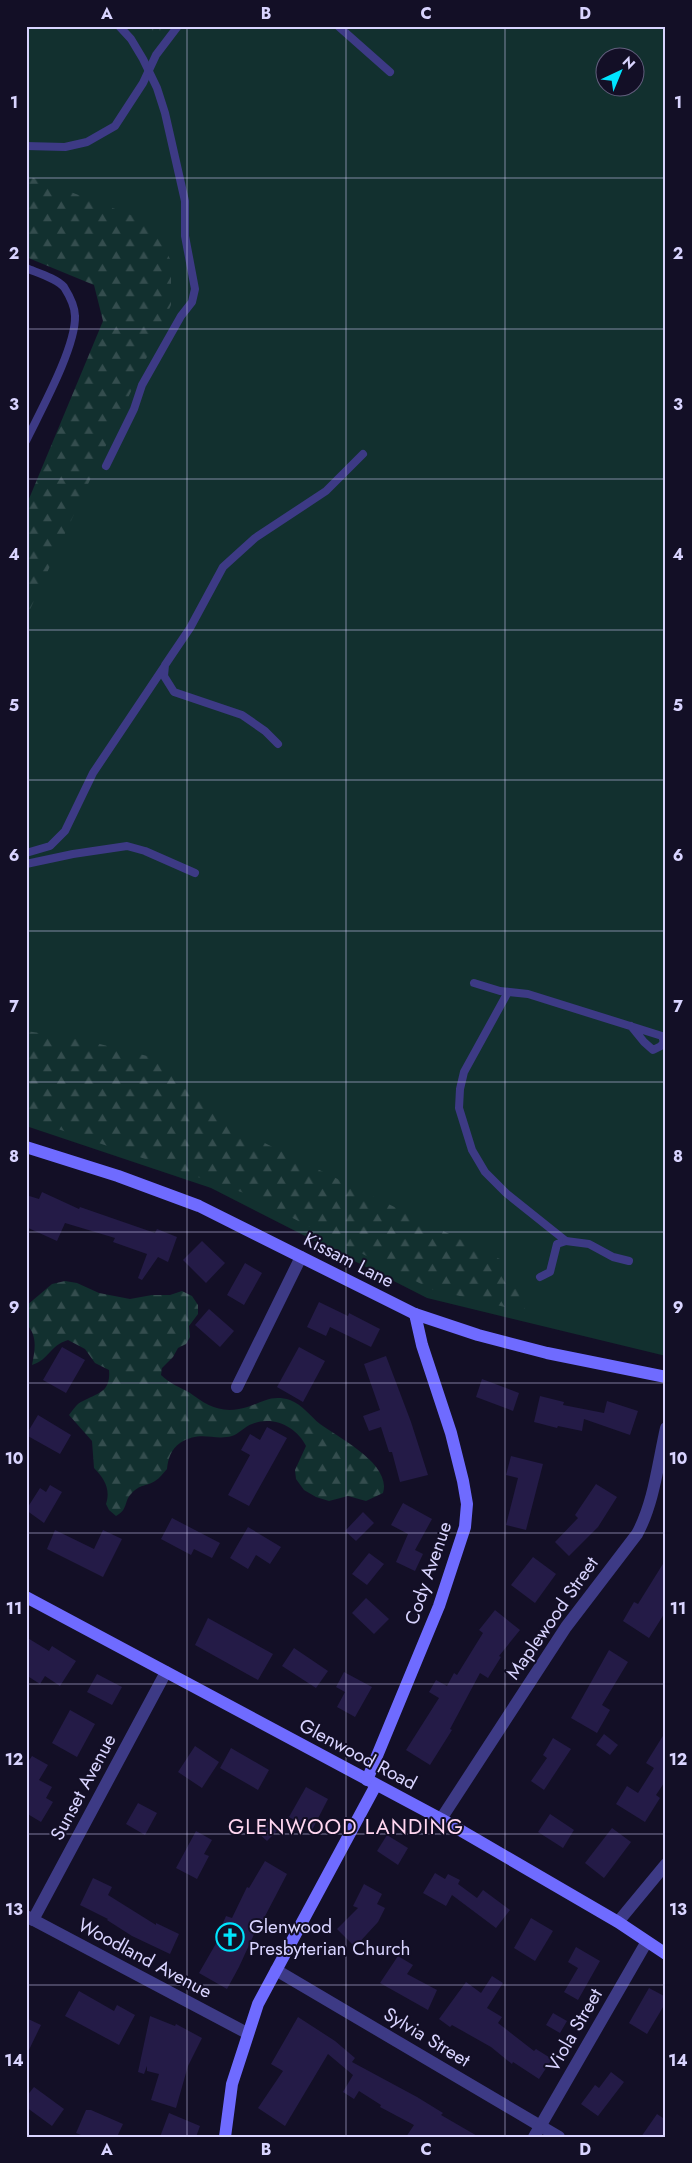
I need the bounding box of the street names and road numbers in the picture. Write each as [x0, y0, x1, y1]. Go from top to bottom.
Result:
street label: Kissam Lane [299, 1226, 399, 1294]
street label: Cody Avenue [398, 1518, 458, 1628]
street label: Maplewood Street [500, 1551, 605, 1685]
street label: Glenwood Road [294, 1712, 422, 1796]
street label: Sunset Avenue [44, 1729, 123, 1845]
street label: Woodland Avenue [73, 1911, 217, 2005]
street label: Viola Street [539, 1983, 609, 2077]
street label: Sylvia Street [379, 2001, 476, 2074]

